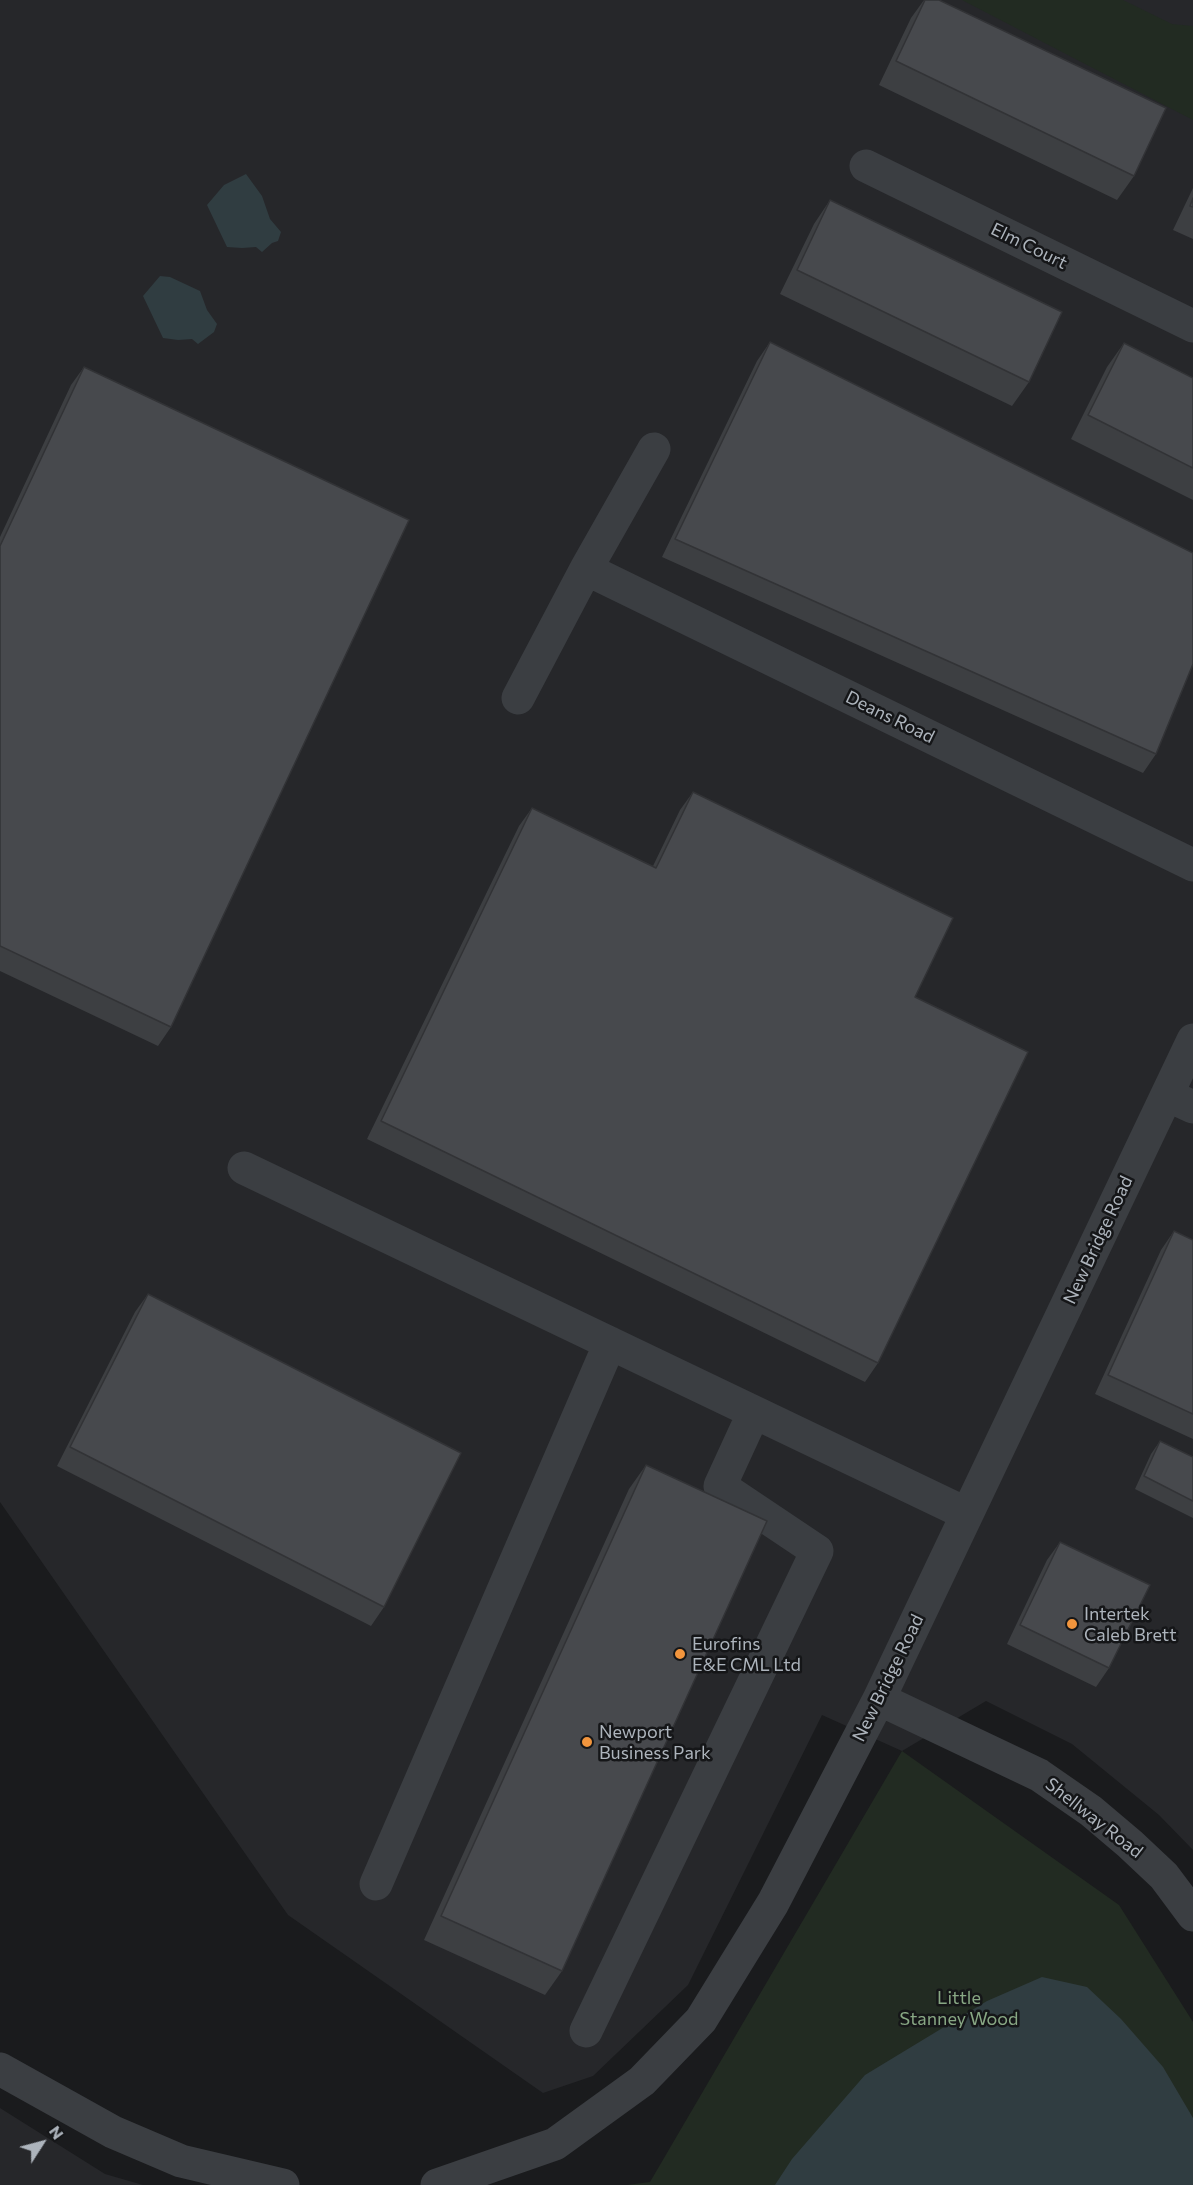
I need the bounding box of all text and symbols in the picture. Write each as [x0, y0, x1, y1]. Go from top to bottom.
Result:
street label: Elm Court [987, 218, 1071, 274]
street label: Deans Road [842, 686, 938, 748]
street label: New Bridge Road [1059, 1172, 1137, 1308]
place label: Intertek Caleb Brett [1084, 1603, 1177, 1646]
street label: New Bridge Road [848, 1611, 928, 1745]
marker: Intertek Caleb Brett [1065, 1617, 1079, 1631]
place label: Eurofins E&E CML Ltd [692, 1633, 801, 1676]
marker: Eurofins E&E CML Ltd [673, 1647, 687, 1661]
place label: Newport Business Park [599, 1721, 711, 1764]
marker: Newport Business Park [580, 1735, 594, 1749]
street label: Shellway Road [1041, 1773, 1147, 1863]
park label: Little Stanney Wood [900, 1987, 1018, 2030]
north arrow [12, 2113, 72, 2173]
text: N [46, 2122, 68, 2143]

